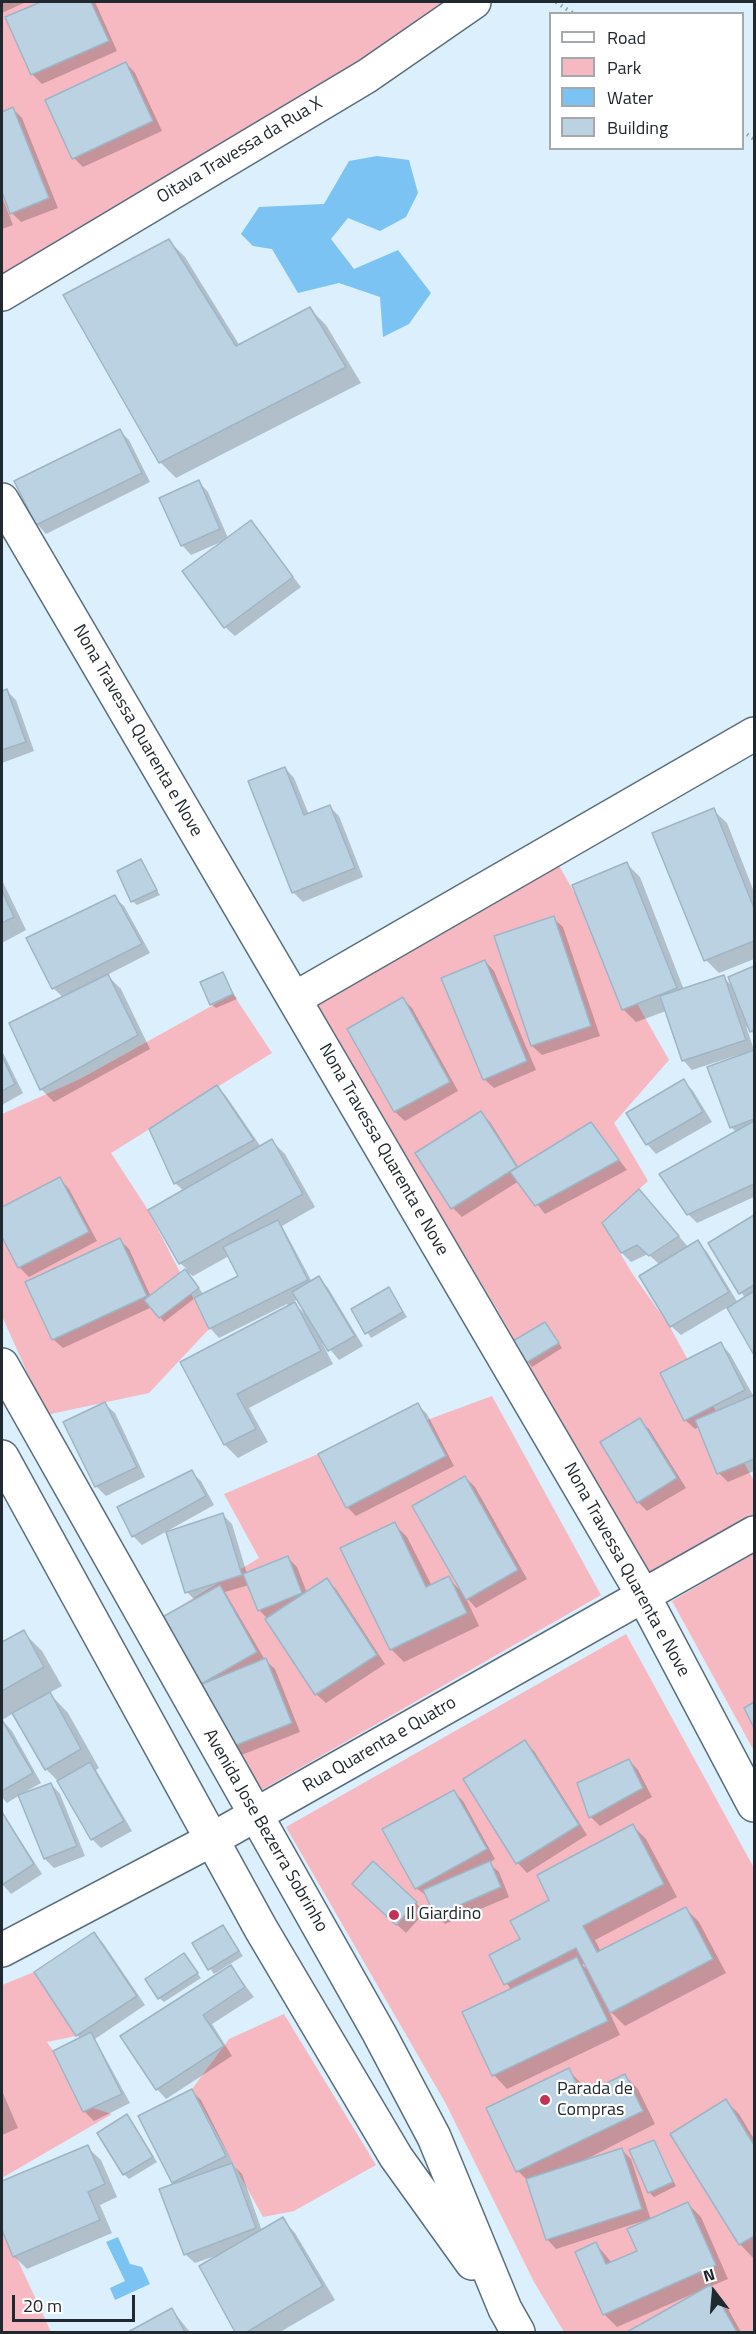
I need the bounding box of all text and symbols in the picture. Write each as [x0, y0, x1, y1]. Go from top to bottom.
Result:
legend [549, 12, 744, 150]
text: Road [607, 24, 646, 51]
text: Park [607, 54, 641, 81]
text: Water [607, 84, 653, 111]
street label: Oitava Travessa da Rua X [153, 93, 327, 209]
text: Building [607, 114, 668, 141]
street label: Nona Travessa Quarenta e Nove [67, 621, 207, 841]
street label: Nona Travessa Quarenta e Nove [313, 1040, 453, 1260]
street label: Nona Travessa Quarenta e Nove [558, 1459, 694, 1681]
street label: Rua Quarenta e Quatro [299, 1692, 461, 1798]
street label: Avenida Jose Bezerra Sobrinho [198, 1726, 332, 1936]
place label: Il Giardino [406, 1904, 481, 1926]
marker: Il Giardino [387, 1908, 401, 1922]
place label: Parada de Compras [557, 2079, 633, 2122]
marker: Parada de Compras [538, 2093, 552, 2107]
north arrow [684, 2262, 744, 2322]
text: N [700, 2262, 718, 2288]
scale bar [15, 2283, 138, 2321]
text: 20 m [23, 2292, 62, 2319]

